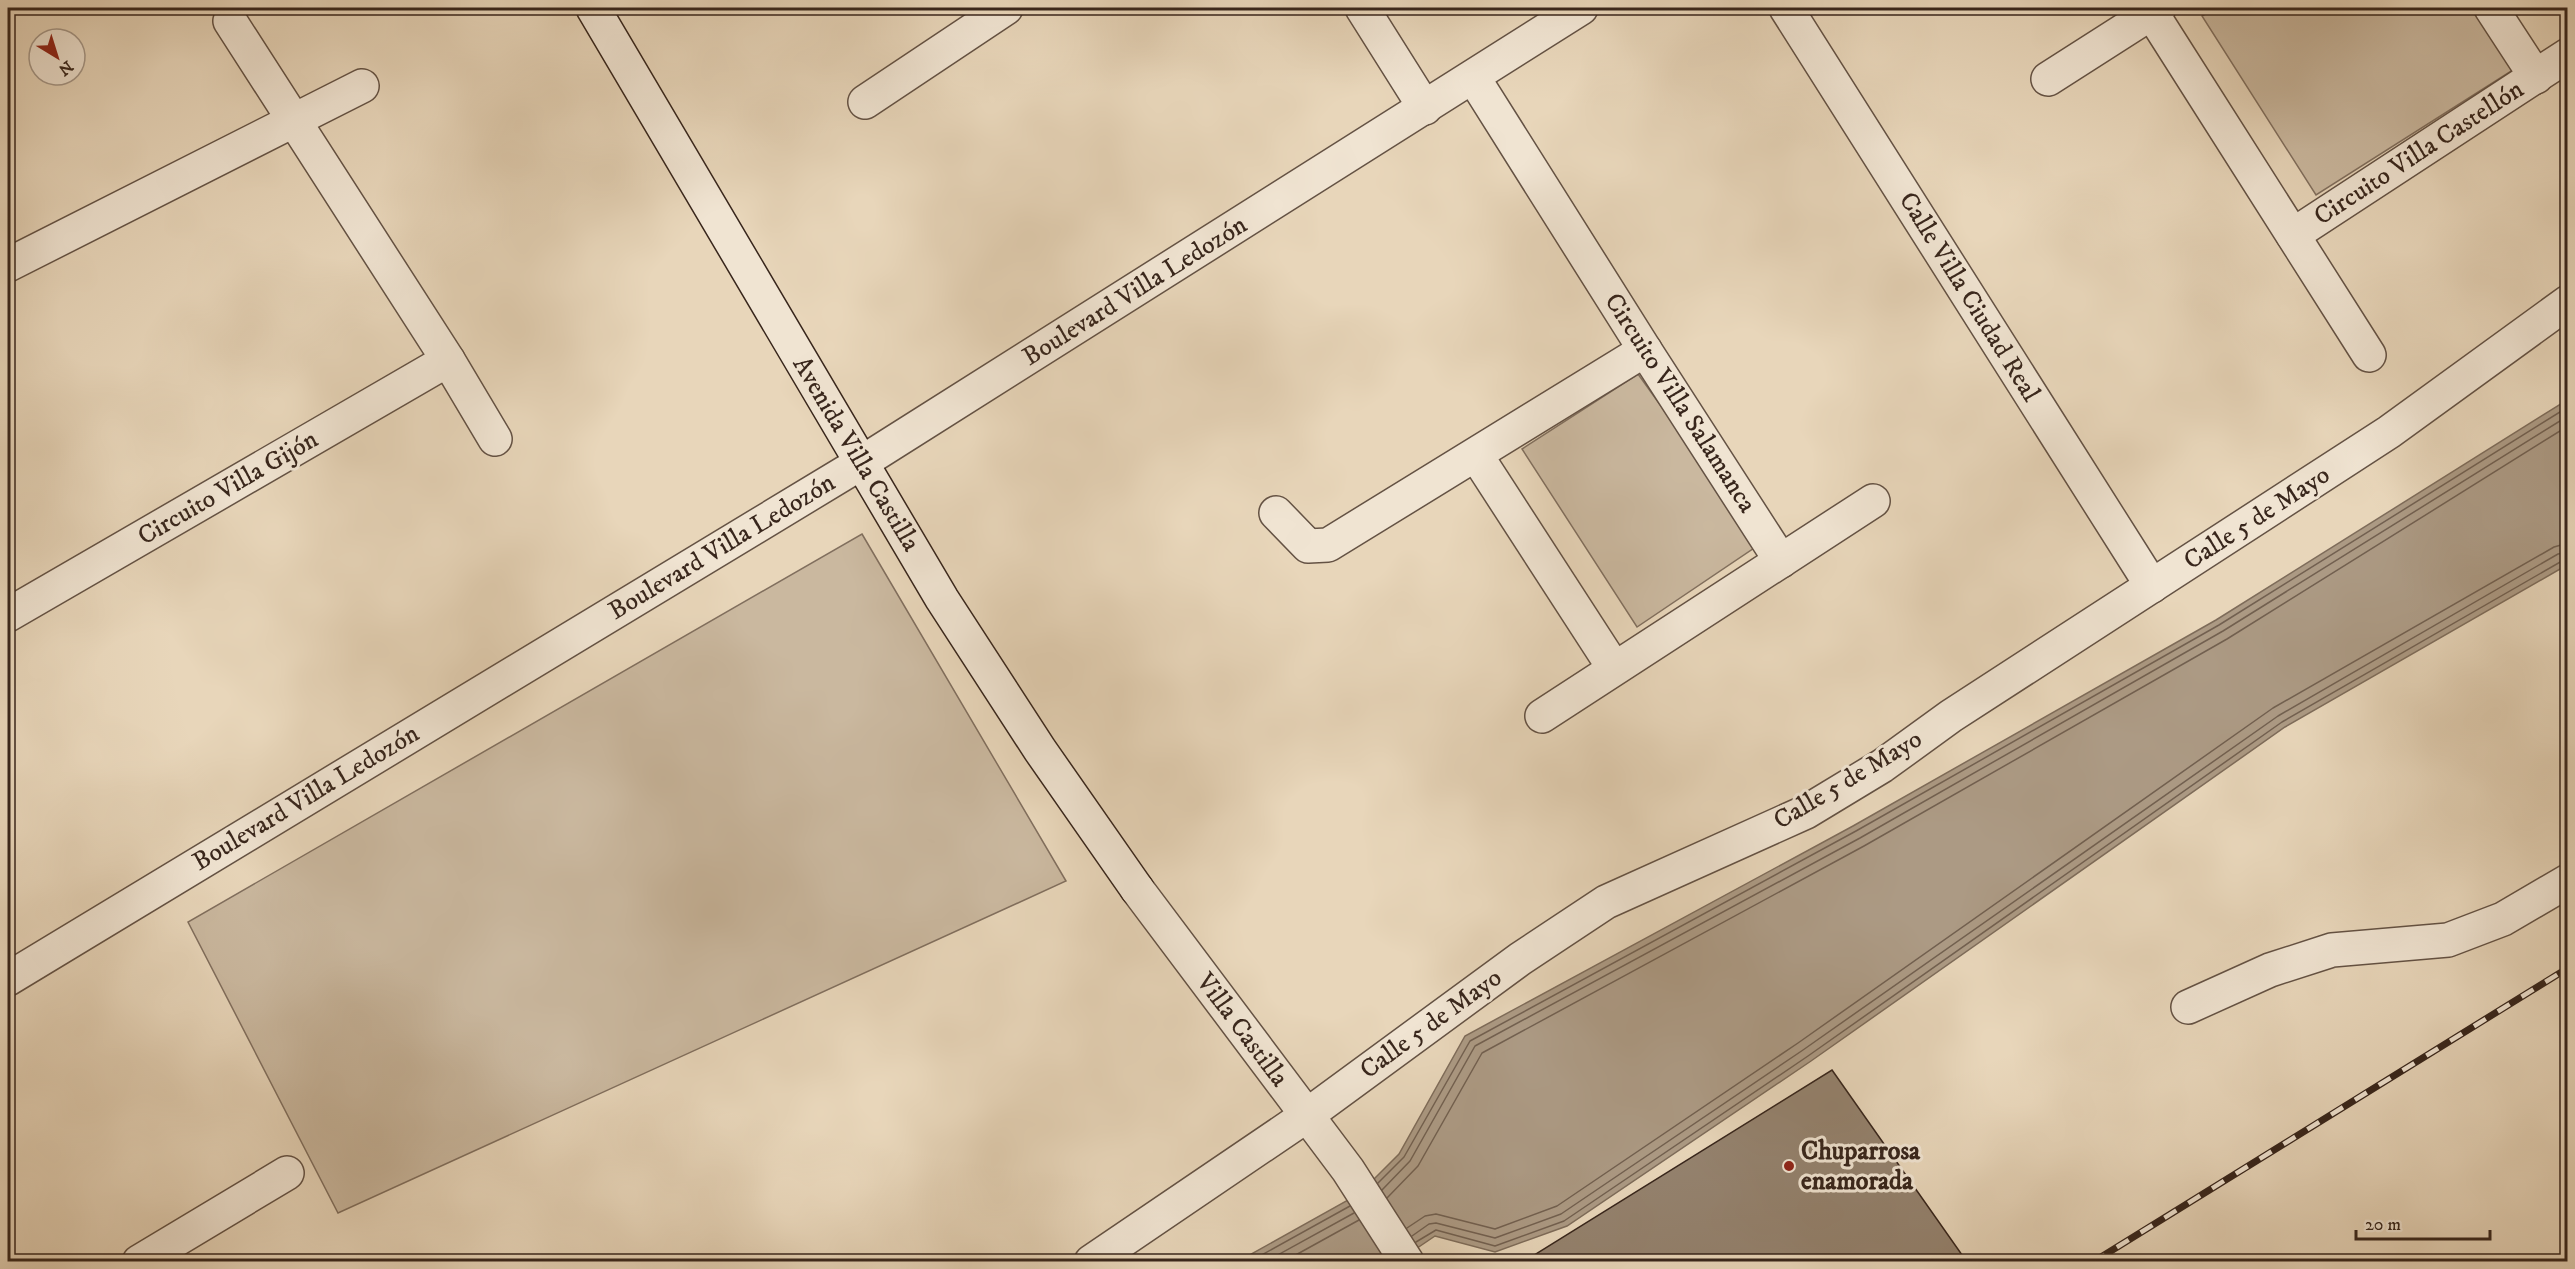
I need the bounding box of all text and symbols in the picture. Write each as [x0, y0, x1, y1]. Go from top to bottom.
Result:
north arrow [27, 27, 87, 87]
text: N [54, 56, 77, 80]
street label: Circuito Villa Castellón [2308, 73, 2530, 233]
street label: Calle Villa Ciudad Real [1891, 186, 2047, 408]
street label: Boulevard Villa Ledozón [1017, 208, 1254, 374]
street label: Circuito Villa Salamanca [1597, 287, 1763, 519]
street label: Avenida Villa Castilla [785, 350, 927, 558]
street label: Circuito Villa Gijón [132, 423, 324, 553]
street label: Calle 5 de Mayo [2178, 459, 2336, 577]
street label: Boulevard Villa Ledozón [603, 466, 842, 628]
street label: Boulevard Villa Ledozón [187, 717, 426, 879]
street label: Calle 5 de Mayo [1768, 723, 1928, 837]
street label: Calle 5 de Mayo [1354, 961, 1508, 1087]
street label: Villa Castilla [1188, 966, 1295, 1093]
place label: Chuparrosa enamorada [1801, 1135, 1921, 1198]
marker: Chuparrosa enamorada [1782, 1159, 1796, 1173]
scale bar [2356, 1203, 2490, 1241]
text: 20 m [2365, 1214, 2401, 1236]

